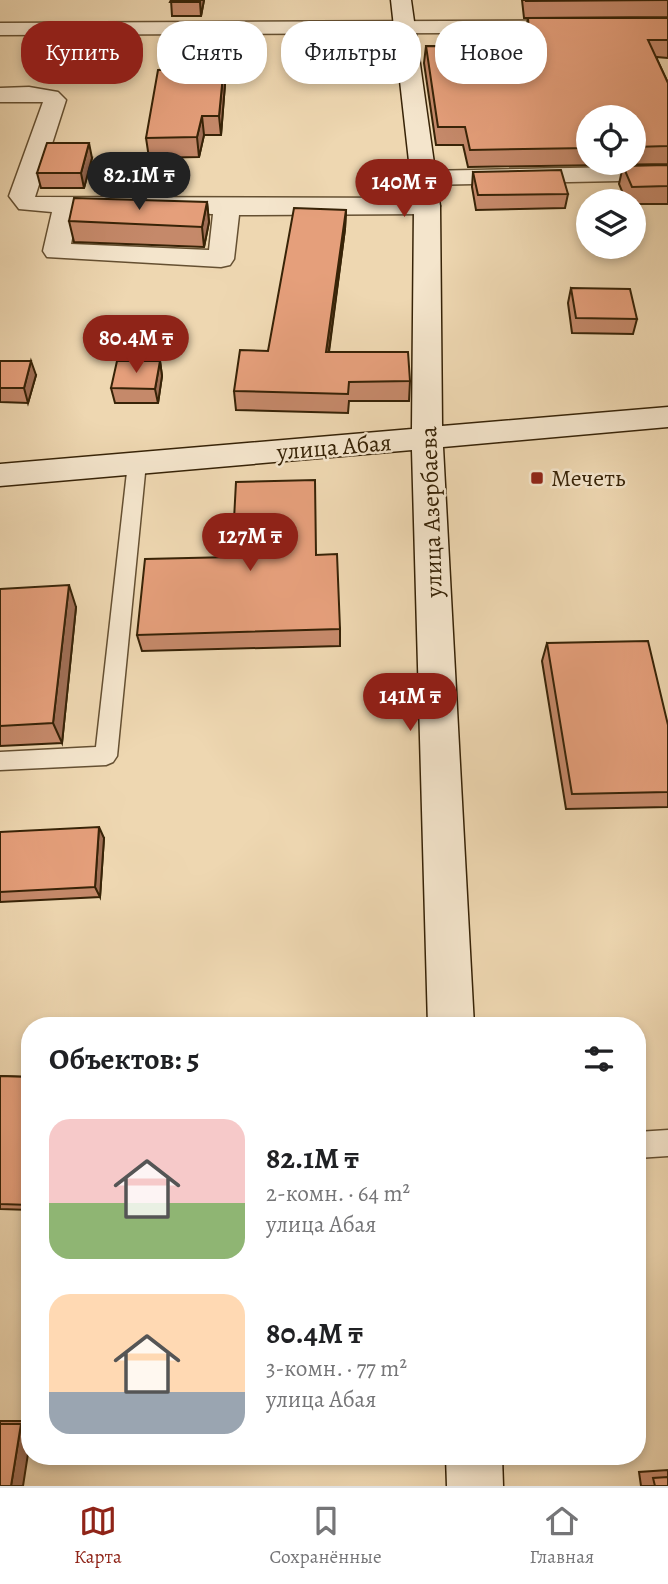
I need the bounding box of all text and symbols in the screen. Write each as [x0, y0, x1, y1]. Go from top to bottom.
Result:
chip: Купить [21, 21, 143, 84]
chip: Снять [157, 21, 267, 84]
chip: Фильтры [281, 21, 421, 84]
chip: Новое [435, 21, 547, 84]
map controls [576, 105, 646, 259]
button: locate [576, 105, 646, 175]
pin: 82.1M ₸ [74, 152, 204, 212]
text: 82.1M ₸ [103, 159, 175, 190]
pin: 140M ₸ [347, 160, 461, 219]
text: 140M ₸ [371, 166, 437, 197]
button: layers [576, 189, 646, 259]
pin: 80.4M ₸ [71, 316, 201, 375]
text: 80.4M ₸ [99, 322, 173, 353]
street label: улица Абая [274, 426, 393, 468]
street label: улица Азербаева [412, 426, 450, 599]
place label: Мечеть [551, 462, 626, 494]
marker: Мечеть [529, 470, 545, 486]
pin: 127M ₸ [193, 514, 307, 573]
text: 127M ₸ [218, 520, 282, 551]
pin: 141M ₸ [353, 674, 467, 733]
text: 141M ₸ [379, 680, 441, 711]
text: Объектов: 5 [49, 1039, 199, 1079]
icon: filters [580, 1040, 618, 1078]
text: 82.1M ₸ [266, 1138, 359, 1178]
icon: home [105, 1147, 189, 1231]
text: 2-комн. · 64 m² [266, 1178, 410, 1209]
text: улица Абая [266, 1209, 376, 1240]
text: 80.4M ₸ [266, 1313, 363, 1353]
icon: home [105, 1322, 189, 1406]
text: 3-комн. · 77 m² [266, 1353, 407, 1384]
text: улица Абая [266, 1384, 376, 1415]
tab: Карта [74, 1502, 122, 1570]
tab: Сохранённые [270, 1502, 382, 1570]
tab: Главная [529, 1502, 594, 1570]

